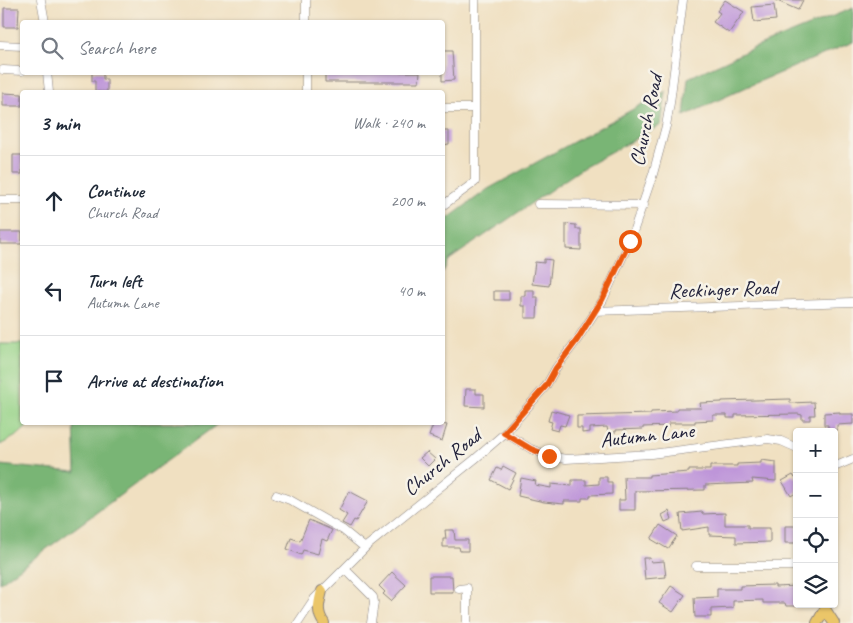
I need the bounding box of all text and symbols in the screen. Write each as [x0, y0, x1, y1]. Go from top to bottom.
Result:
search box [20, 20, 445, 75]
icon: search [38, 34, 66, 62]
text: Search here [78, 36, 155, 60]
street label: Church Road [624, 68, 669, 168]
text: 3 min [40, 110, 80, 136]
text: Walk · 240 m [353, 113, 425, 133]
text: Continue [87, 179, 144, 203]
icon: ahead [40, 187, 68, 215]
text: 200 m [391, 191, 425, 211]
text: Church Road [87, 203, 158, 223]
route start [619, 230, 642, 253]
text: Turn left [87, 269, 142, 293]
street label: Reckinger Road [668, 274, 780, 304]
icon: left [40, 277, 68, 305]
text: 40 m [398, 281, 425, 301]
text: Autumn Lane [87, 293, 159, 313]
icon: arrive [40, 367, 68, 395]
text: Arrive at destination [87, 369, 223, 393]
street label: Autumn Lane [599, 417, 697, 453]
street label: Church Road [398, 420, 489, 501]
map controls [793, 428, 838, 608]
button: + [793, 428, 838, 473]
route end [538, 445, 561, 468]
button: − [793, 473, 838, 518]
button: locate [793, 518, 838, 563]
button: layers [793, 563, 838, 608]

